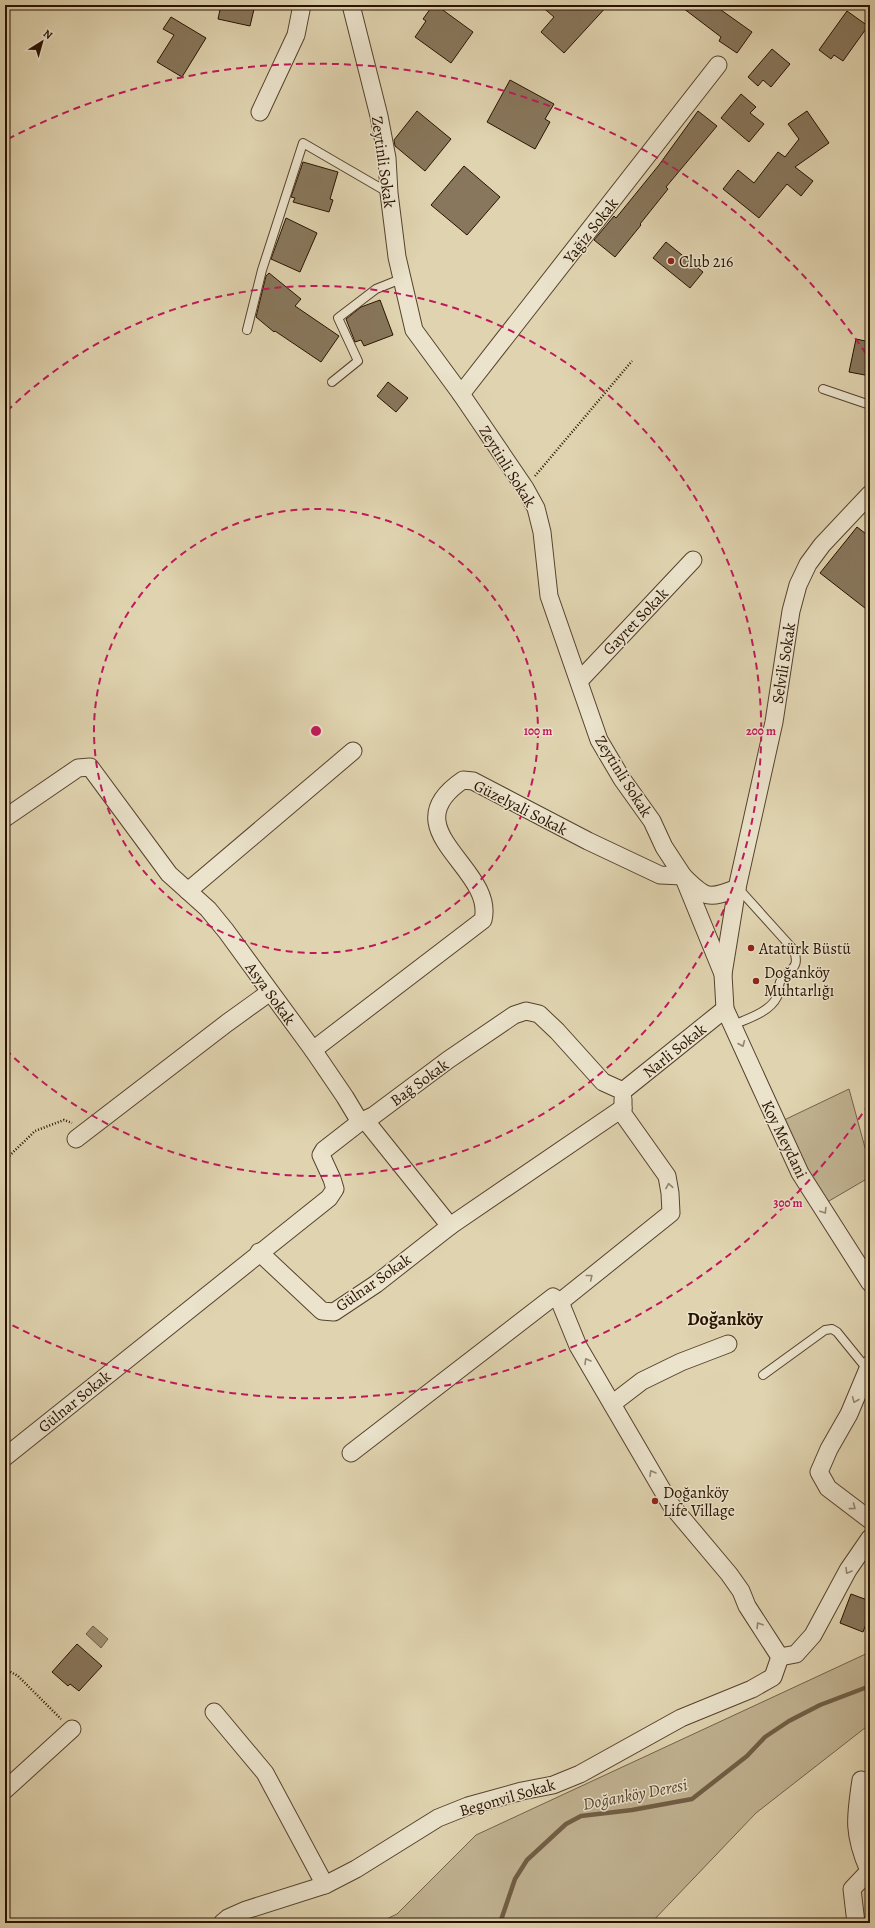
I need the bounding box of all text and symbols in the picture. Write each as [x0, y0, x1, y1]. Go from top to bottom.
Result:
north arrow [22, 22, 62, 62]
text: N [40, 26, 55, 43]
street label: Zeytinli Sokak [366, 115, 400, 209]
street label: Yağiz Sokak [558, 193, 623, 269]
place label: Club 216 [679, 251, 733, 273]
marker: Club 216 [666, 256, 676, 266]
street label: Zeytinli Sokak [473, 422, 541, 512]
street label: Gayret Sokak [598, 583, 673, 660]
street label: Selvili Sokak [767, 621, 801, 705]
text: 100 m [524, 723, 552, 739]
text: 200 m [746, 723, 776, 739]
centre of rings [309, 724, 323, 738]
street label: Zeytinli Sokak [589, 732, 657, 822]
street label: Güzelyali Sokak [470, 775, 571, 841]
place label: Atatürk Büstü [758, 938, 851, 960]
marker: Atatürk Büstü [746, 943, 756, 953]
street label: Asya Sokak [239, 957, 300, 1029]
place label: Doğanköy Muhtarlığı [764, 962, 834, 1002]
marker: Doğanköy Muhtarlığı [751, 976, 761, 986]
street label: Narli Sokak [638, 1018, 711, 1083]
one-way arrow [737, 1040, 745, 1048]
street label: Bağ Sokak [386, 1054, 453, 1112]
street label: Koy Meydani [756, 1097, 812, 1182]
one-way arrow [665, 1183, 674, 1189]
text: 300 m [773, 1195, 803, 1211]
one-way arrow [819, 1207, 827, 1214]
street label: Gülnar Sokak [331, 1249, 416, 1317]
one-way arrow [586, 1275, 593, 1282]
district label: Doğanköy [687, 1307, 763, 1331]
one-way arrow [584, 1358, 591, 1365]
street label: Gülnar Sokak [34, 1366, 116, 1438]
one-way arrow [851, 1396, 859, 1403]
one-way arrow [650, 1470, 657, 1477]
place label: Doğanköy Life Village [663, 1482, 735, 1522]
marker: Doğanköy Life Village [650, 1496, 660, 1506]
one-way arrow [848, 1502, 855, 1509]
one-way arrow [846, 1567, 853, 1574]
one-way arrow [756, 1622, 763, 1629]
water label: Doğanköy Deresi [581, 1773, 690, 1816]
street label: Begonvil Sokak [457, 1774, 558, 1822]

